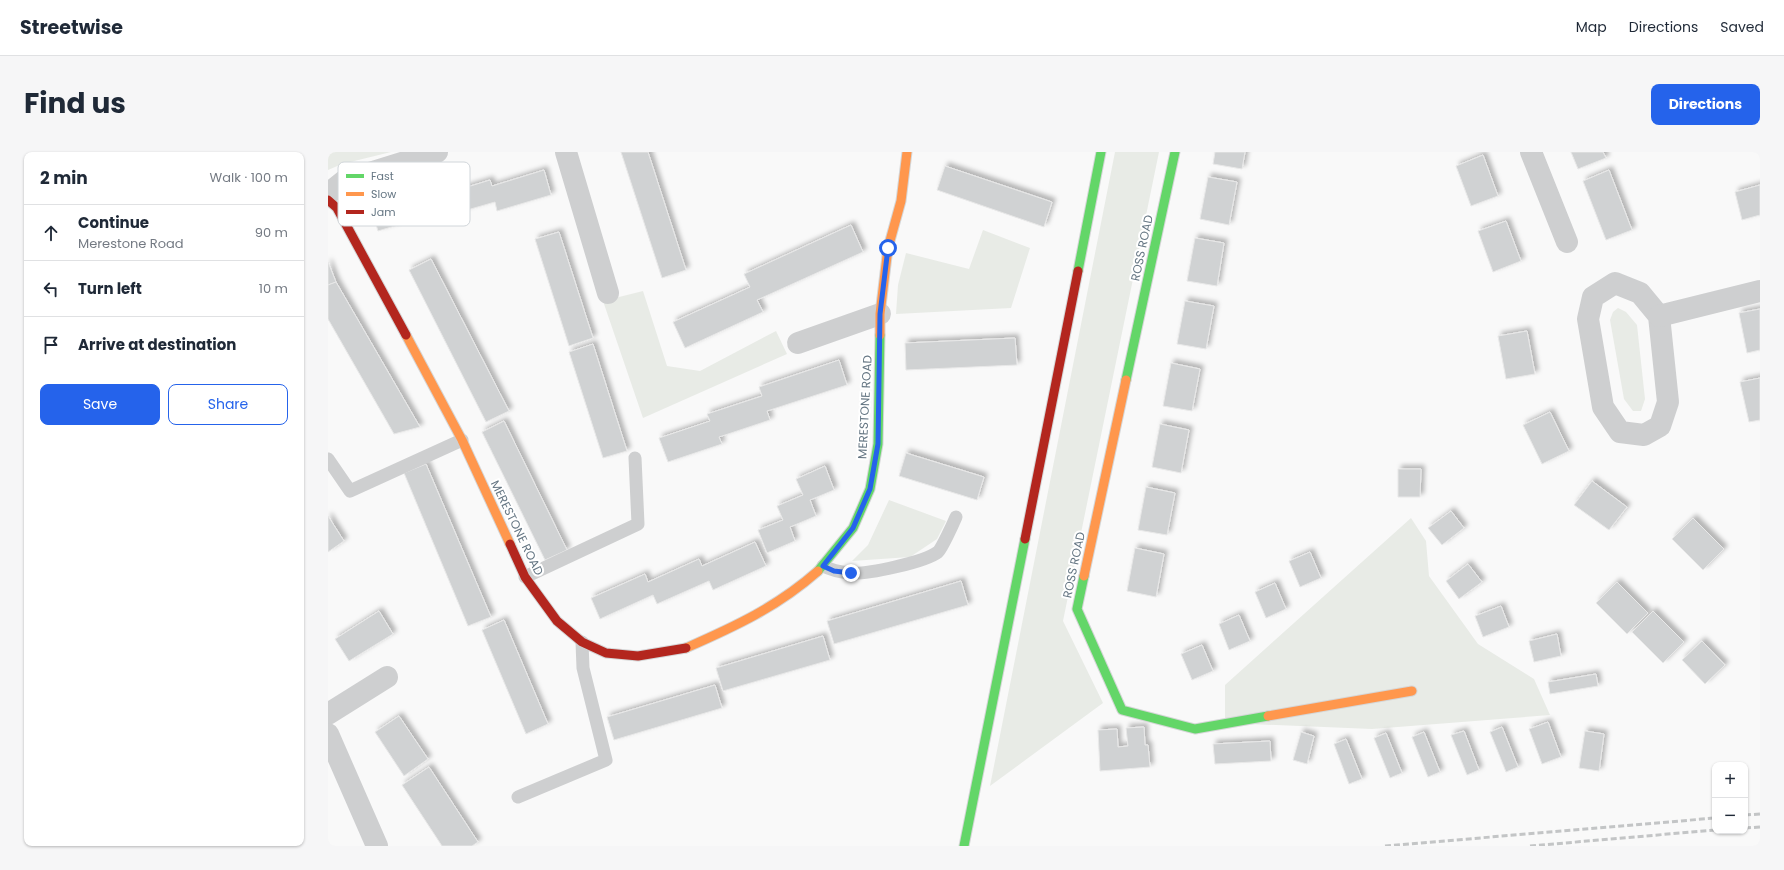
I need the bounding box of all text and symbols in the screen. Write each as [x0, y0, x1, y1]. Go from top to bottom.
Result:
text: Streetwise [20, 14, 123, 41]
text: Map [1576, 17, 1607, 37]
text: Directions [1629, 17, 1698, 37]
text: Saved [1720, 17, 1764, 37]
text: Find us [24, 84, 126, 123]
button: Directions [1651, 84, 1760, 125]
legend [338, 162, 470, 226]
text: 2 min [40, 166, 88, 190]
text: Walk · 100 m [210, 168, 288, 187]
text: Fast [371, 168, 394, 184]
text: Slow [371, 186, 396, 202]
text: Jam [371, 204, 396, 220]
text: Continue [78, 212, 149, 233]
street label: ROSS ROAD [1126, 213, 1157, 283]
icon: ahead [40, 222, 62, 244]
text: 90 m [255, 223, 288, 242]
text: Merestone Road [78, 234, 184, 253]
route start [879, 239, 897, 257]
icon: left [40, 278, 62, 300]
text: Turn left [78, 278, 142, 299]
text: 10 m [259, 279, 288, 298]
icon: arrive [40, 334, 62, 356]
text: Arrive at destination [78, 334, 236, 355]
street label: MERESTONE ROAD [853, 355, 876, 459]
button: Save [40, 384, 160, 425]
button: Share [168, 384, 288, 425]
street label: MERESTONE ROAD [487, 477, 548, 578]
street label: ROSS ROAD [1058, 530, 1089, 600]
route end [842, 564, 860, 582]
map controls [1712, 762, 1748, 834]
button: + [1712, 762, 1748, 798]
button: − [1712, 798, 1748, 834]

